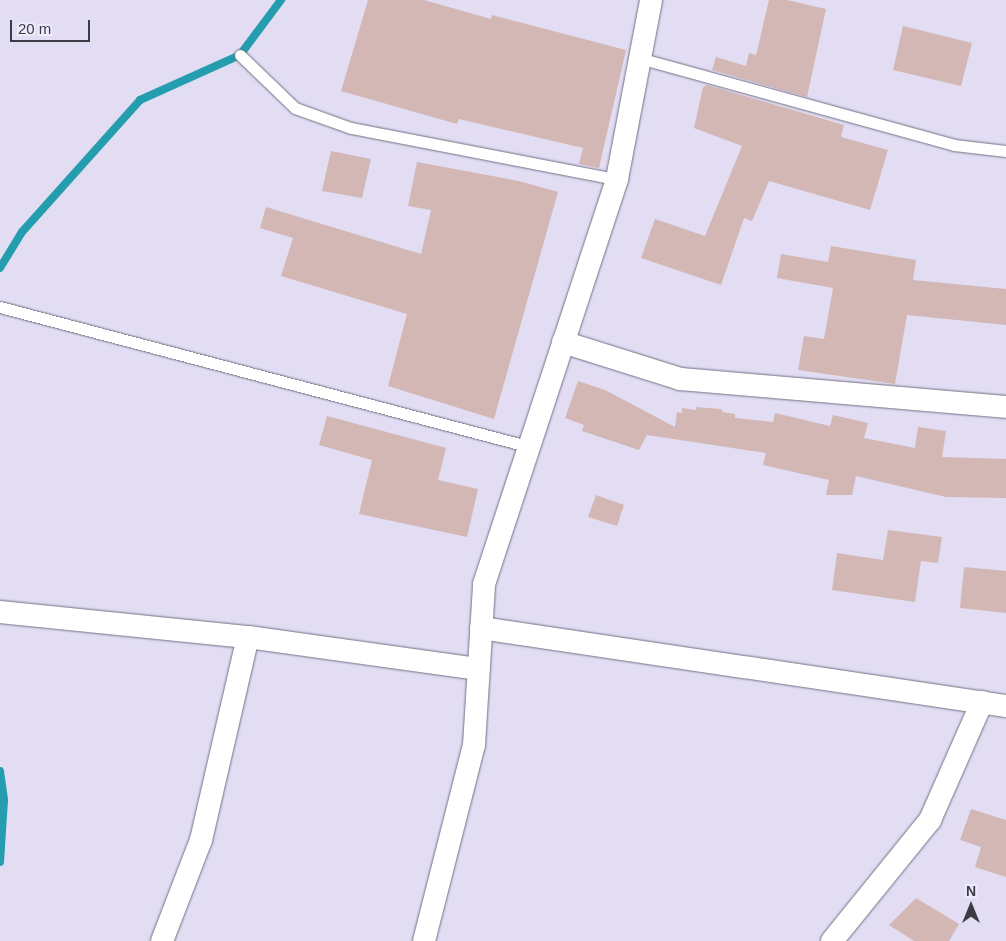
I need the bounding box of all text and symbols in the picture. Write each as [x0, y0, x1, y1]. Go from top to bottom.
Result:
scale bar [12, 10, 92, 42]
text: 20 m [18, 20, 51, 37]
north arrow [946, 881, 996, 931]
text: N [966, 883, 976, 899]

